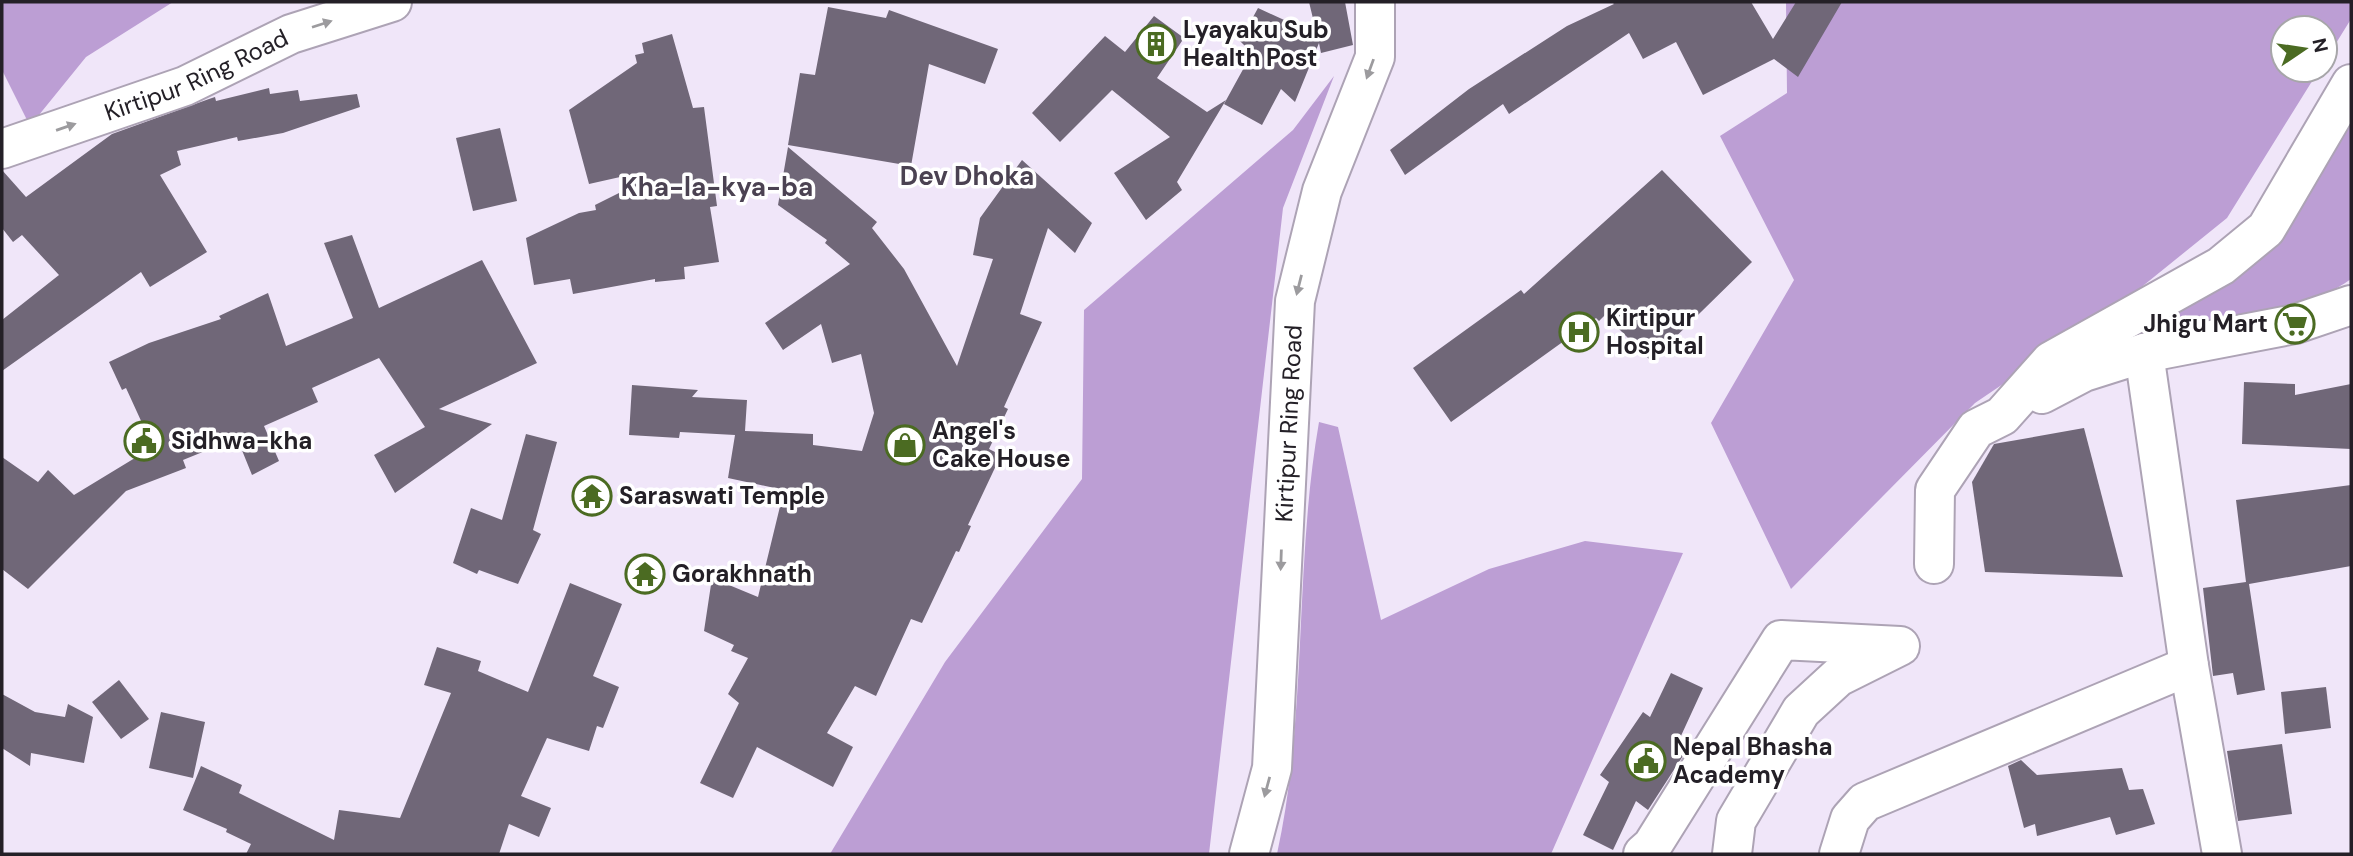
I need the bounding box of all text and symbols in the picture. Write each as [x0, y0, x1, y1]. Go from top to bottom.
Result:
place label: Lyayaku Sub Health Post [1183, 14, 1329, 73]
north arrow [2269, 14, 2339, 84]
one-way arrow [312, 18, 333, 29]
street label: Kirtipur Ring Road [100, 22, 293, 128]
building icon: Lyayaku Sub Health Post [1135, 23, 1177, 65]
text: N [2306, 36, 2334, 55]
one-way arrow [1365, 59, 1376, 80]
one-way arrow [56, 121, 77, 132]
district label: Dev Dhoka [900, 159, 1034, 193]
district label: Kha-la-kya-ba [621, 170, 813, 204]
one-way arrow [1293, 274, 1304, 296]
place label: Kirtipur Hospital [1606, 302, 1704, 361]
supermarket icon: Jhigu Mart [2274, 303, 2316, 345]
place label: Jhigu Mart [2143, 308, 2268, 339]
hospital icon: Kirtipur Hospital [1558, 311, 1600, 353]
street label: Kirtipur Ring Road [1268, 324, 1309, 523]
place label: Angel's Cake House [932, 415, 1071, 474]
public building icon: Sidhwa-kha [123, 420, 165, 462]
shop icon: Angel's Cake House [884, 424, 926, 466]
place label: Sidhwa-kha [171, 425, 312, 456]
temple icon: Saraswati Temple [571, 475, 613, 517]
place label: Saraswati Temple [619, 480, 825, 511]
one-way arrow [1276, 550, 1287, 572]
temple icon: Gorakhnath [624, 553, 666, 595]
place label: Gorakhnath [672, 558, 812, 589]
place label: Nepal Bhasha Academy [1673, 731, 1833, 790]
public building icon: Nepal Bhasha Academy [1625, 740, 1667, 782]
one-way arrow [1261, 776, 1272, 798]

